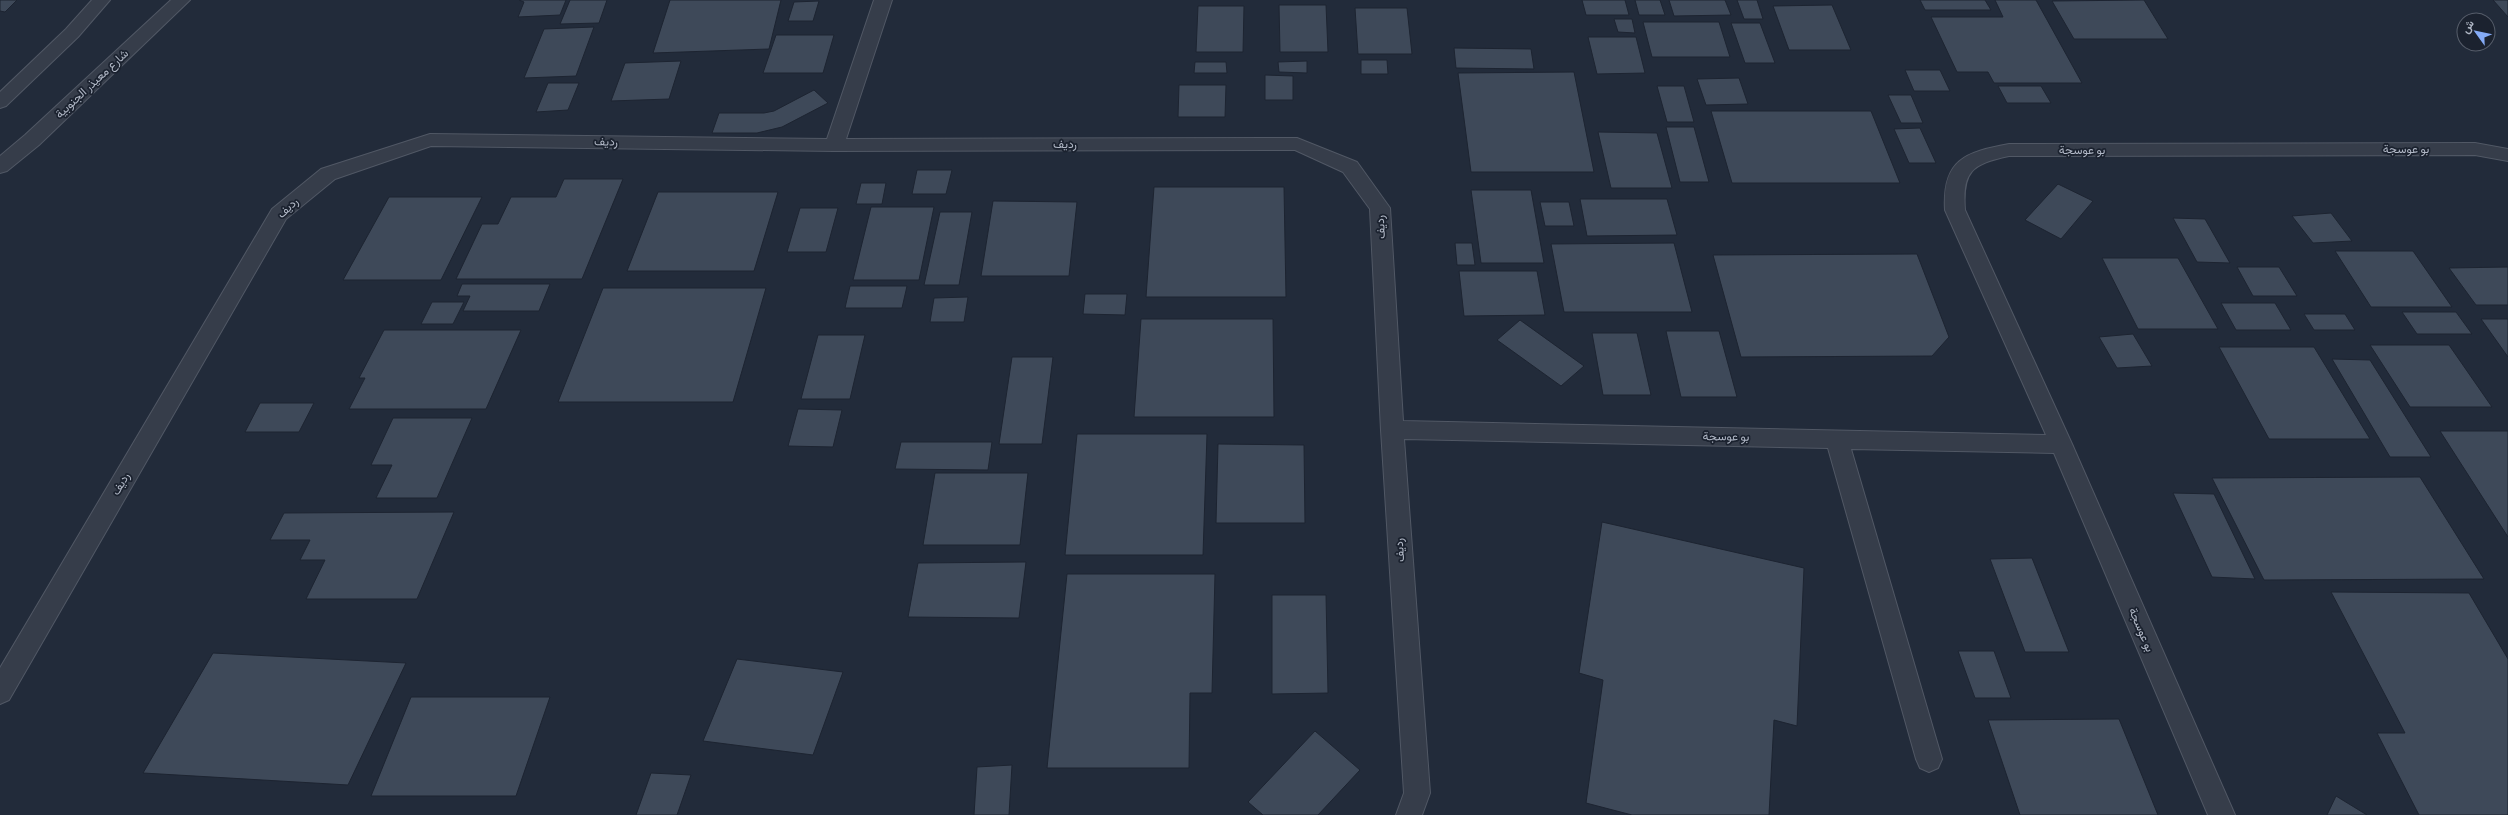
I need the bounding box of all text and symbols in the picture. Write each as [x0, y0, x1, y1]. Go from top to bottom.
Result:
north arrow [2456, 12, 2496, 52]
text: ش [2458, 17, 2478, 36]
street label: شارع معيذر الجنوبية [51, 45, 133, 123]
street label: رديف [594, 133, 618, 151]
street label: رديف [1053, 136, 1077, 153]
street label: بو عوسجة [2383, 141, 2429, 158]
street label: بو عوسجة [2059, 142, 2105, 159]
street label: رديف [273, 194, 303, 222]
street label: رديف [1372, 215, 1390, 239]
street label: بو عوسجة [1702, 428, 1750, 446]
street label: رديف [108, 469, 134, 499]
street label: رديف [1391, 538, 1409, 562]
street label: بو عوسجة [2124, 605, 2158, 655]

